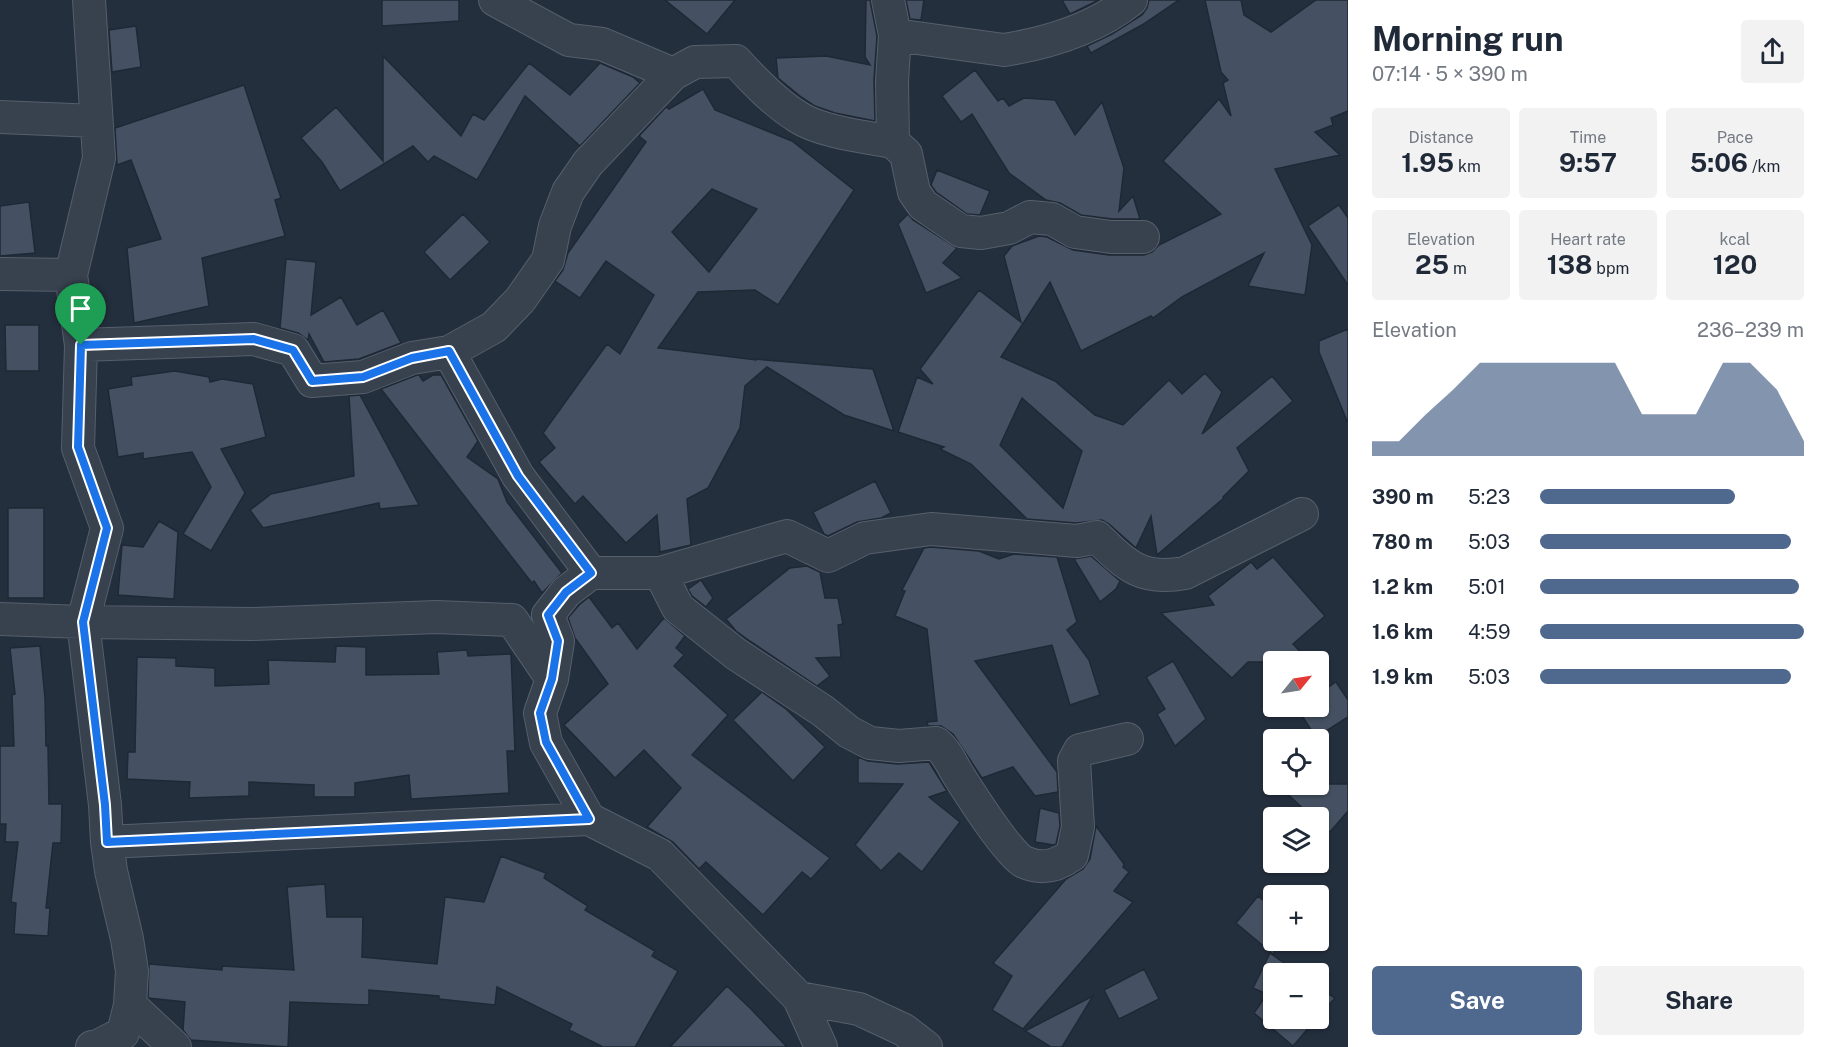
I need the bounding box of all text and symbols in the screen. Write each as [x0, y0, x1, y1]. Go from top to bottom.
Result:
text: Morning run [1372, 20, 1564, 58]
button: share [1741, 20, 1804, 83]
text: 07:14 · 5 × 390 m [1372, 62, 1528, 86]
text: Distance [1409, 128, 1473, 147]
text: Time [1570, 128, 1606, 147]
text: Pace [1717, 128, 1753, 147]
text: 1.95 [1401, 147, 1454, 178]
text: 9:57 [1559, 147, 1617, 178]
text: 5:06 [1690, 147, 1748, 178]
text: km [1454, 157, 1481, 176]
text: /km [1748, 157, 1780, 176]
text: Elevation [1407, 230, 1475, 249]
text: Heart rate [1550, 230, 1626, 249]
text: kcal [1720, 230, 1750, 249]
text: 25 [1415, 249, 1449, 280]
text: 138 [1547, 249, 1592, 280]
text: 120 [1713, 249, 1757, 280]
text: m [1449, 259, 1467, 278]
text: bpm [1592, 259, 1629, 278]
pin [55, 283, 106, 345]
icon: arrive [64, 292, 97, 325]
text: Elevation [1372, 318, 1457, 342]
text: 236–239 m [1697, 318, 1804, 342]
text: 390 m [1372, 485, 1434, 509]
text: 5:23 [1468, 485, 1510, 509]
text: 780 m [1372, 530, 1433, 554]
text: 5:03 [1468, 530, 1510, 554]
text: 1.2 km [1372, 575, 1433, 599]
text: 5:01 [1468, 575, 1506, 599]
text: 1.6 km [1372, 620, 1433, 644]
text: 4:59 [1468, 620, 1510, 644]
north arrow [1263, 651, 1329, 717]
map controls [1263, 651, 1329, 1029]
text: 1.9 km [1372, 665, 1433, 689]
text: 5:03 [1468, 665, 1510, 689]
button: locate [1263, 729, 1329, 795]
button: layers [1263, 807, 1329, 873]
button: + [1263, 885, 1329, 951]
button: − [1263, 963, 1329, 1029]
button: Save [1372, 966, 1582, 1035]
button: Share [1594, 966, 1804, 1035]

